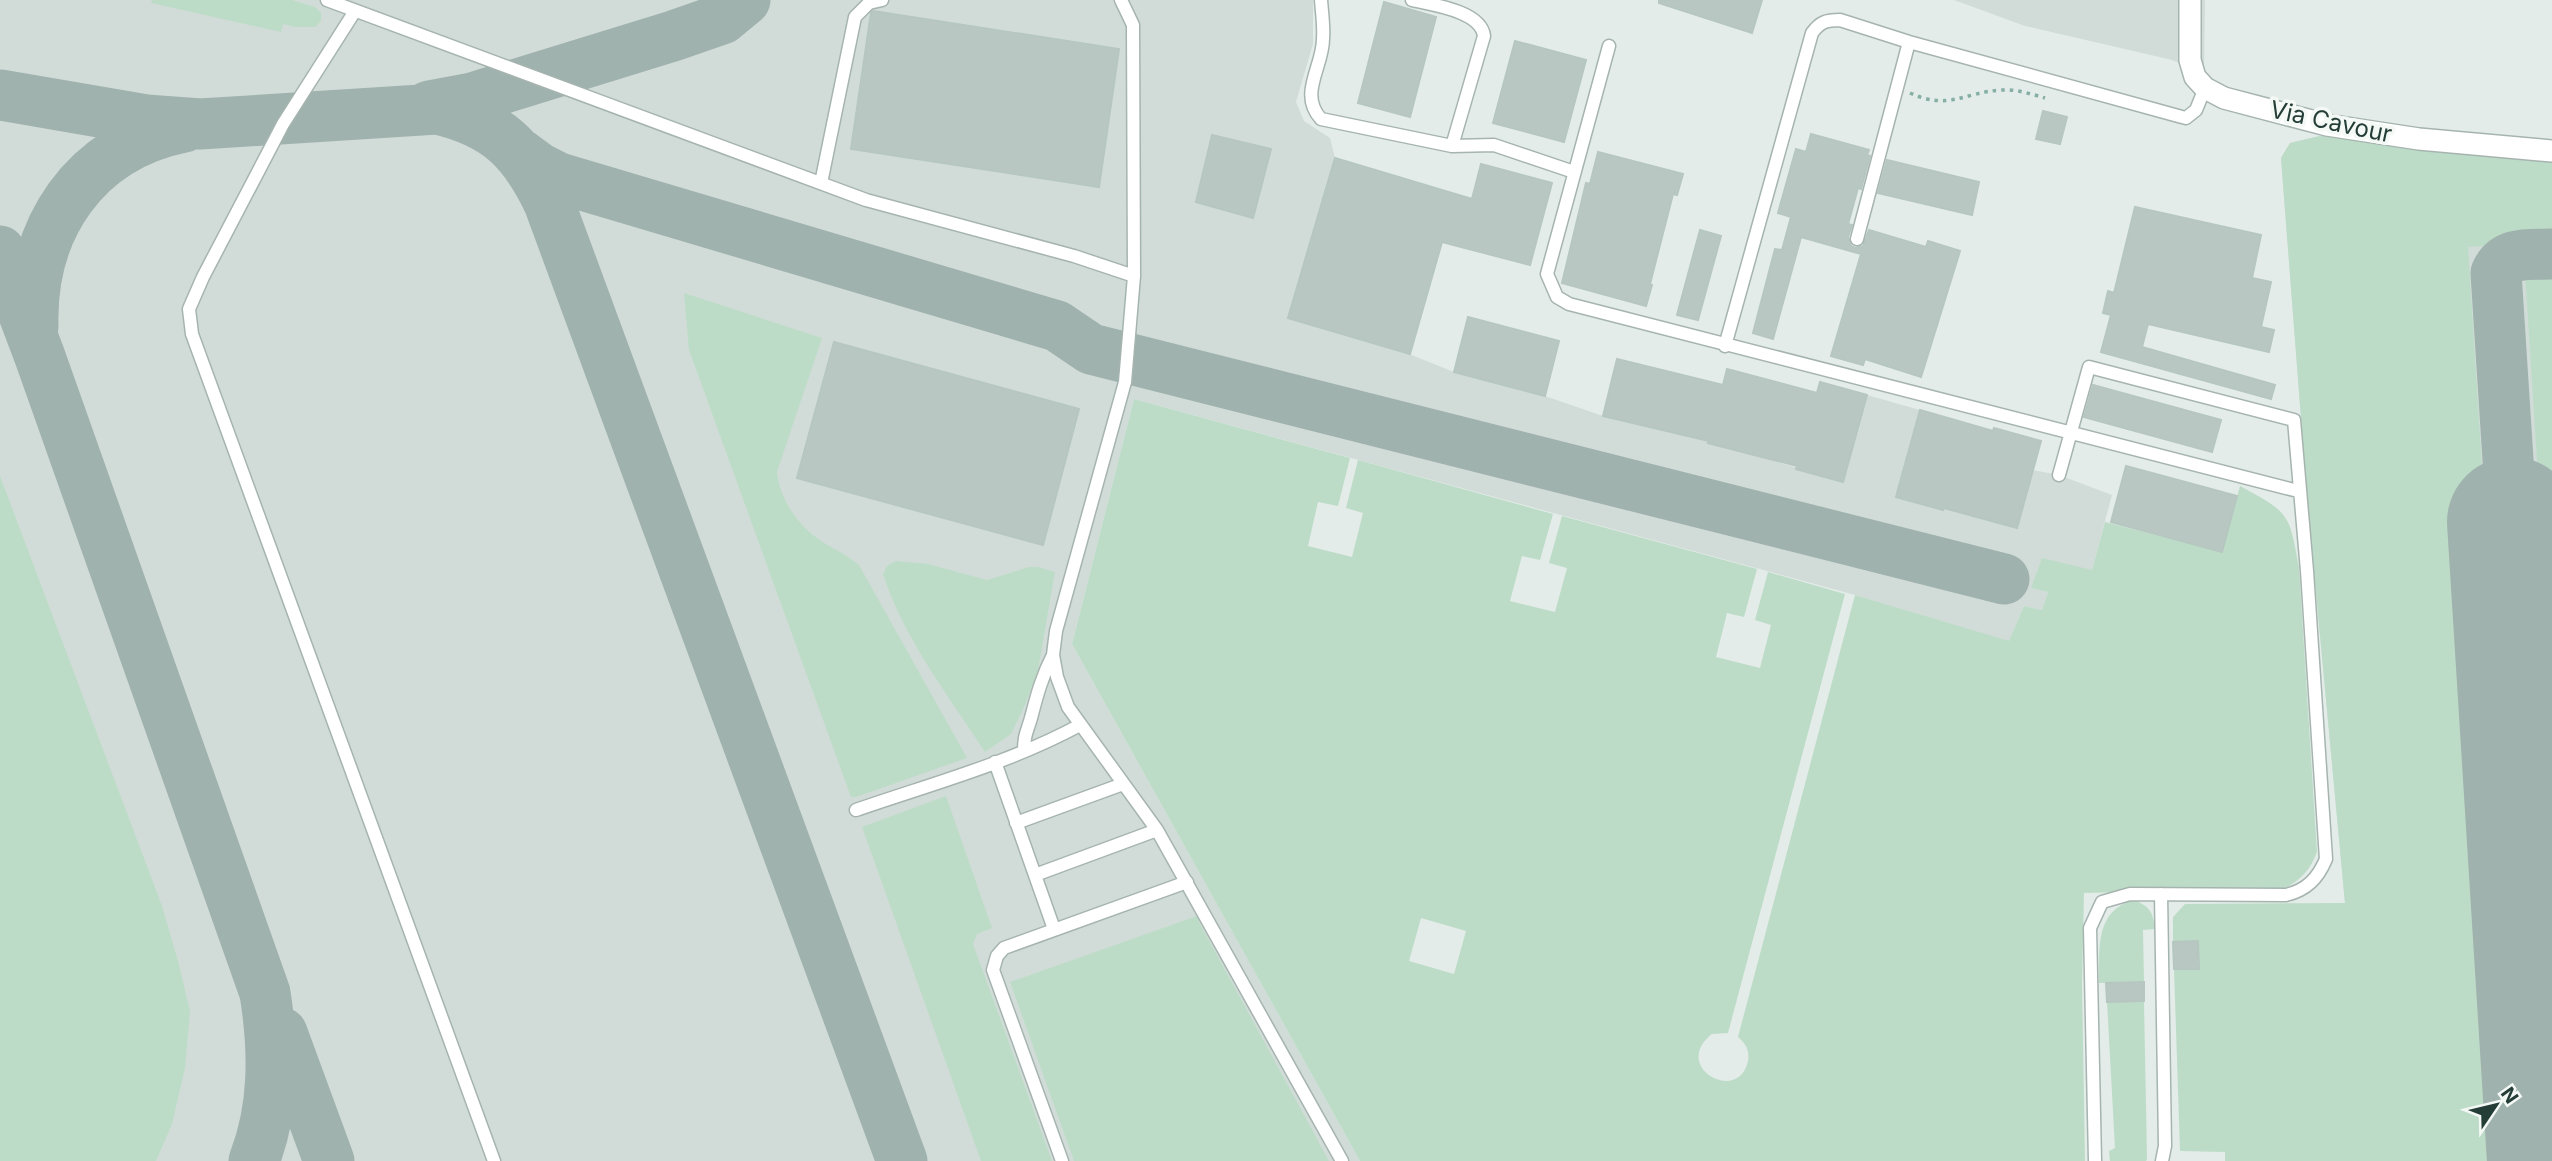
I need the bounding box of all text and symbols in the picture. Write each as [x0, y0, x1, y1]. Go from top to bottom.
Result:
street label: Via Cavour [2267, 94, 2395, 149]
north arrow [2461, 1070, 2531, 1140]
text: N [2496, 1083, 2523, 1108]

